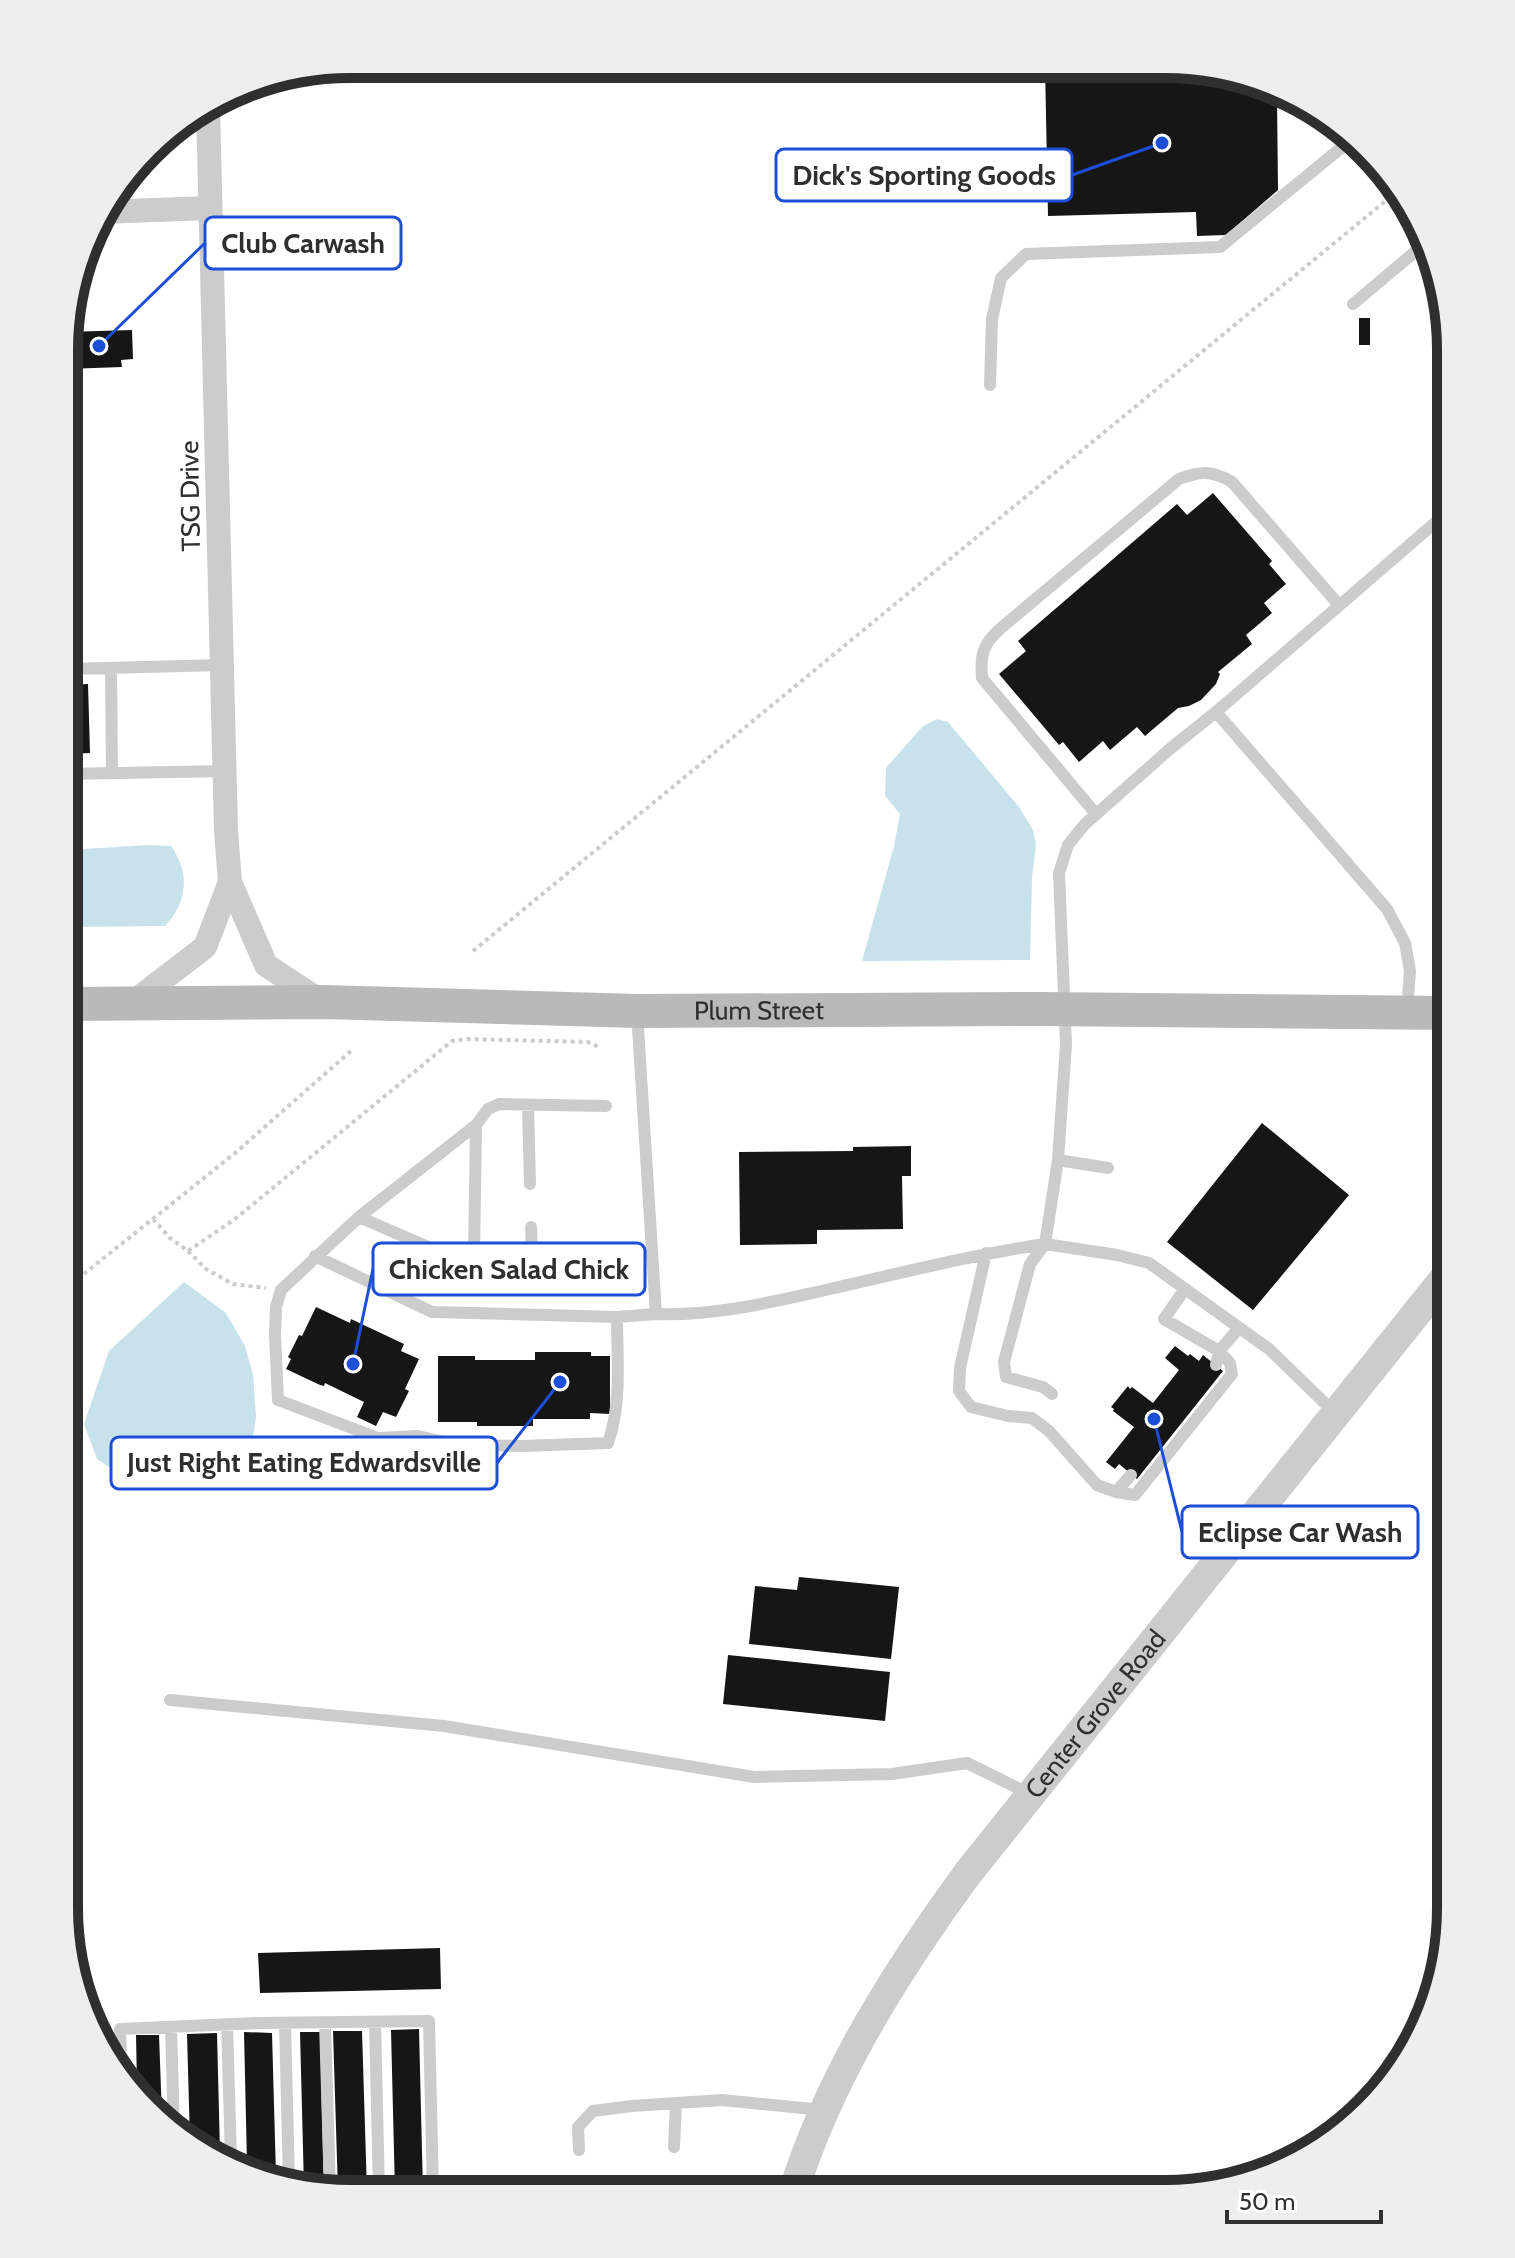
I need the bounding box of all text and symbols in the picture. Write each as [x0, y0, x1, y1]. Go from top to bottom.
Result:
callout: Dick's Sporting Goods [776, 149, 1072, 201]
text: Dick's Sporting Goods [792, 158, 1056, 192]
callout: Club Carwash [205, 217, 401, 269]
text: Club Carwash [221, 226, 385, 260]
street label: TSG Drive [173, 440, 207, 552]
street label: Plum Street [694, 994, 824, 1027]
callout: Chicken Salad Chick [373, 1243, 645, 1295]
text: Chicken Salad Chick [389, 1252, 630, 1286]
callout: Just Right Eating Edwardsville [111, 1437, 497, 1489]
text: Just Right Eating Edwardsville [126, 1445, 481, 1479]
callout: Eclipse Car Wash [1182, 1506, 1418, 1558]
text: Eclipse Car Wash [1198, 1515, 1402, 1549]
street label: Center Grove Road [1018, 1623, 1172, 1805]
scale bar [1227, 2174, 1381, 2224]
text: 50 m [1239, 2187, 1295, 2216]

